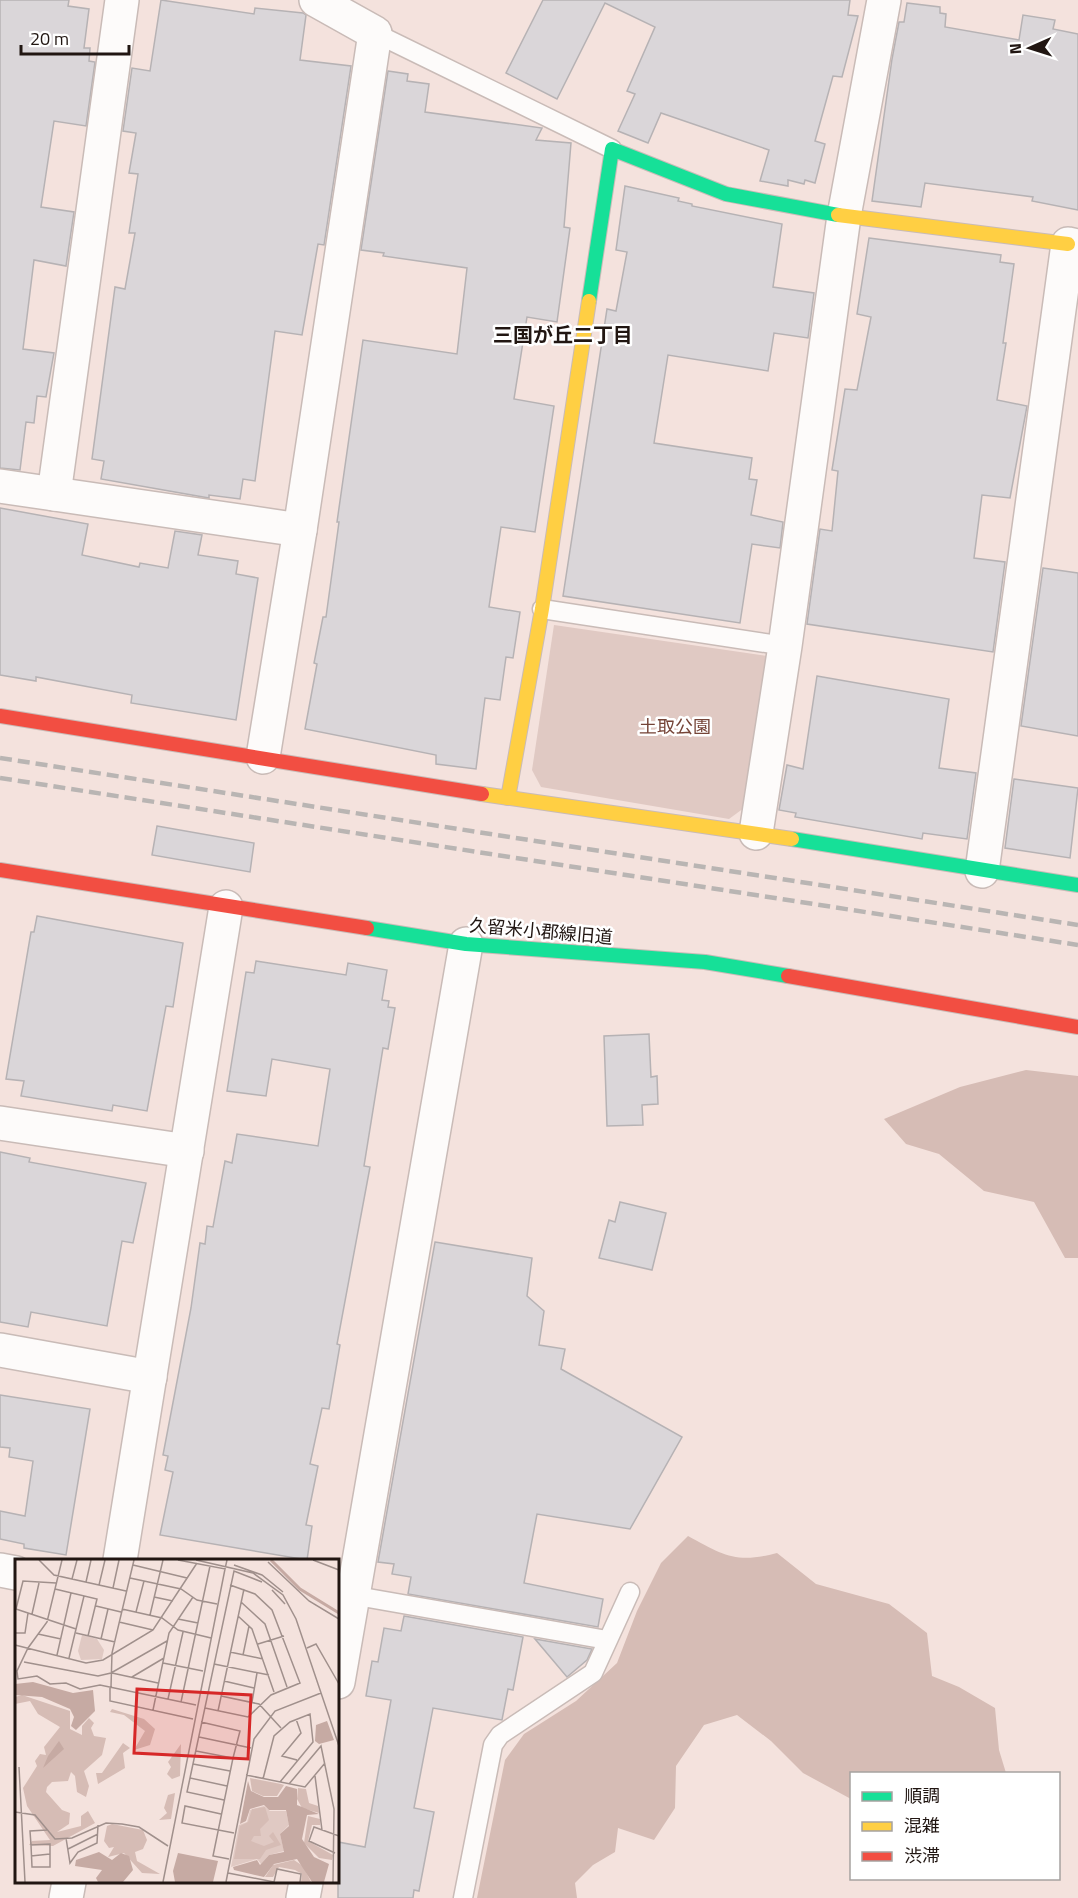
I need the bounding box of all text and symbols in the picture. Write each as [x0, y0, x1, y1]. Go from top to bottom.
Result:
scale bar [21, 18, 129, 56]
north arrow [1000, 18, 1060, 78]
text: 20 m [30, 25, 69, 52]
text: N [1003, 43, 1027, 55]
district label: 三国が丘二丁目 [493, 319, 633, 350]
park label: 土取公園 [639, 713, 711, 740]
street label: 久留米小郡線旧道 [468, 911, 614, 951]
inset map [15, 1559, 339, 1883]
legend [850, 1772, 1060, 1880]
text: 順調 [904, 1782, 940, 1809]
text: 混雑 [904, 1812, 940, 1839]
text: 渋滞 [904, 1842, 940, 1869]

